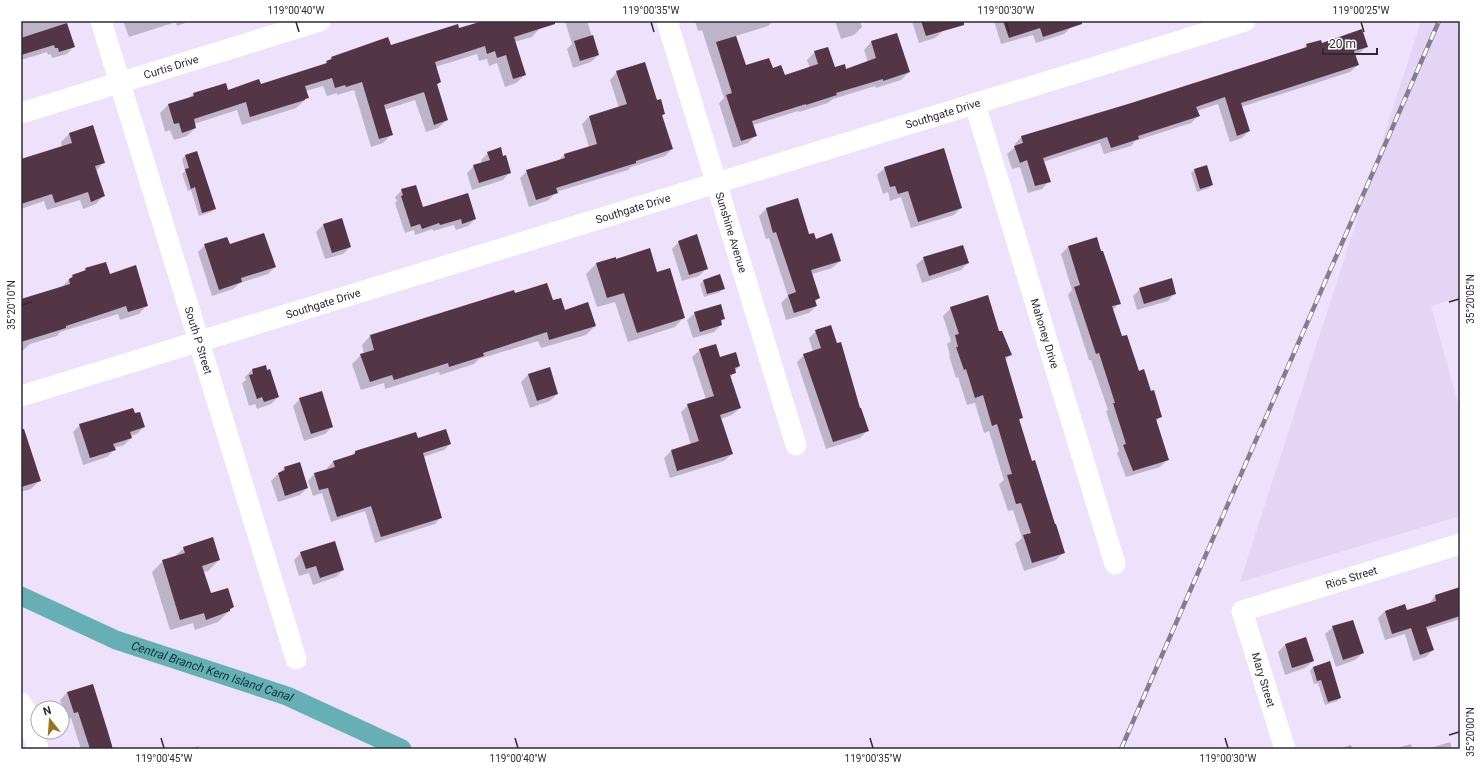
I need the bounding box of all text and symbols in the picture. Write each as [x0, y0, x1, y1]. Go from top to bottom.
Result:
text: 119°00'40"W [268, 5, 325, 16]
text: 119°00'35"W [623, 5, 680, 16]
text: 119°00'30"W [978, 5, 1035, 16]
text: 119°00'25"W [1333, 5, 1390, 16]
scale bar [1323, 30, 1377, 56]
text: 20 m [1329, 37, 1356, 51]
street label: Curtis Drive [142, 52, 200, 81]
street label: Southgate Drive [904, 96, 982, 131]
street label: Sunshine Avenue [713, 190, 750, 275]
street label: Southgate Drive [594, 191, 672, 226]
text: 35°20'05"N [1465, 274, 1476, 324]
text: 35°20'10"N [6, 280, 17, 330]
street label: Southgate Drive [284, 286, 362, 321]
street label: Mahoney Drive [1028, 297, 1062, 370]
street label: South P Street [182, 305, 215, 376]
street label: Rios Street [1324, 563, 1379, 591]
water label: Central Branch Kern Island Canal [129, 638, 296, 705]
street label: Mary Street [1249, 651, 1278, 709]
north arrow [30, 700, 70, 740]
text: N [42, 703, 53, 718]
text: 35°20'00"N [1465, 707, 1476, 757]
text: 119°00'45"W [136, 753, 193, 764]
text: 119°00'40"W [490, 753, 547, 764]
text: 119°00'35"W [845, 753, 902, 764]
text: 119°00'30"W [1200, 753, 1257, 764]

